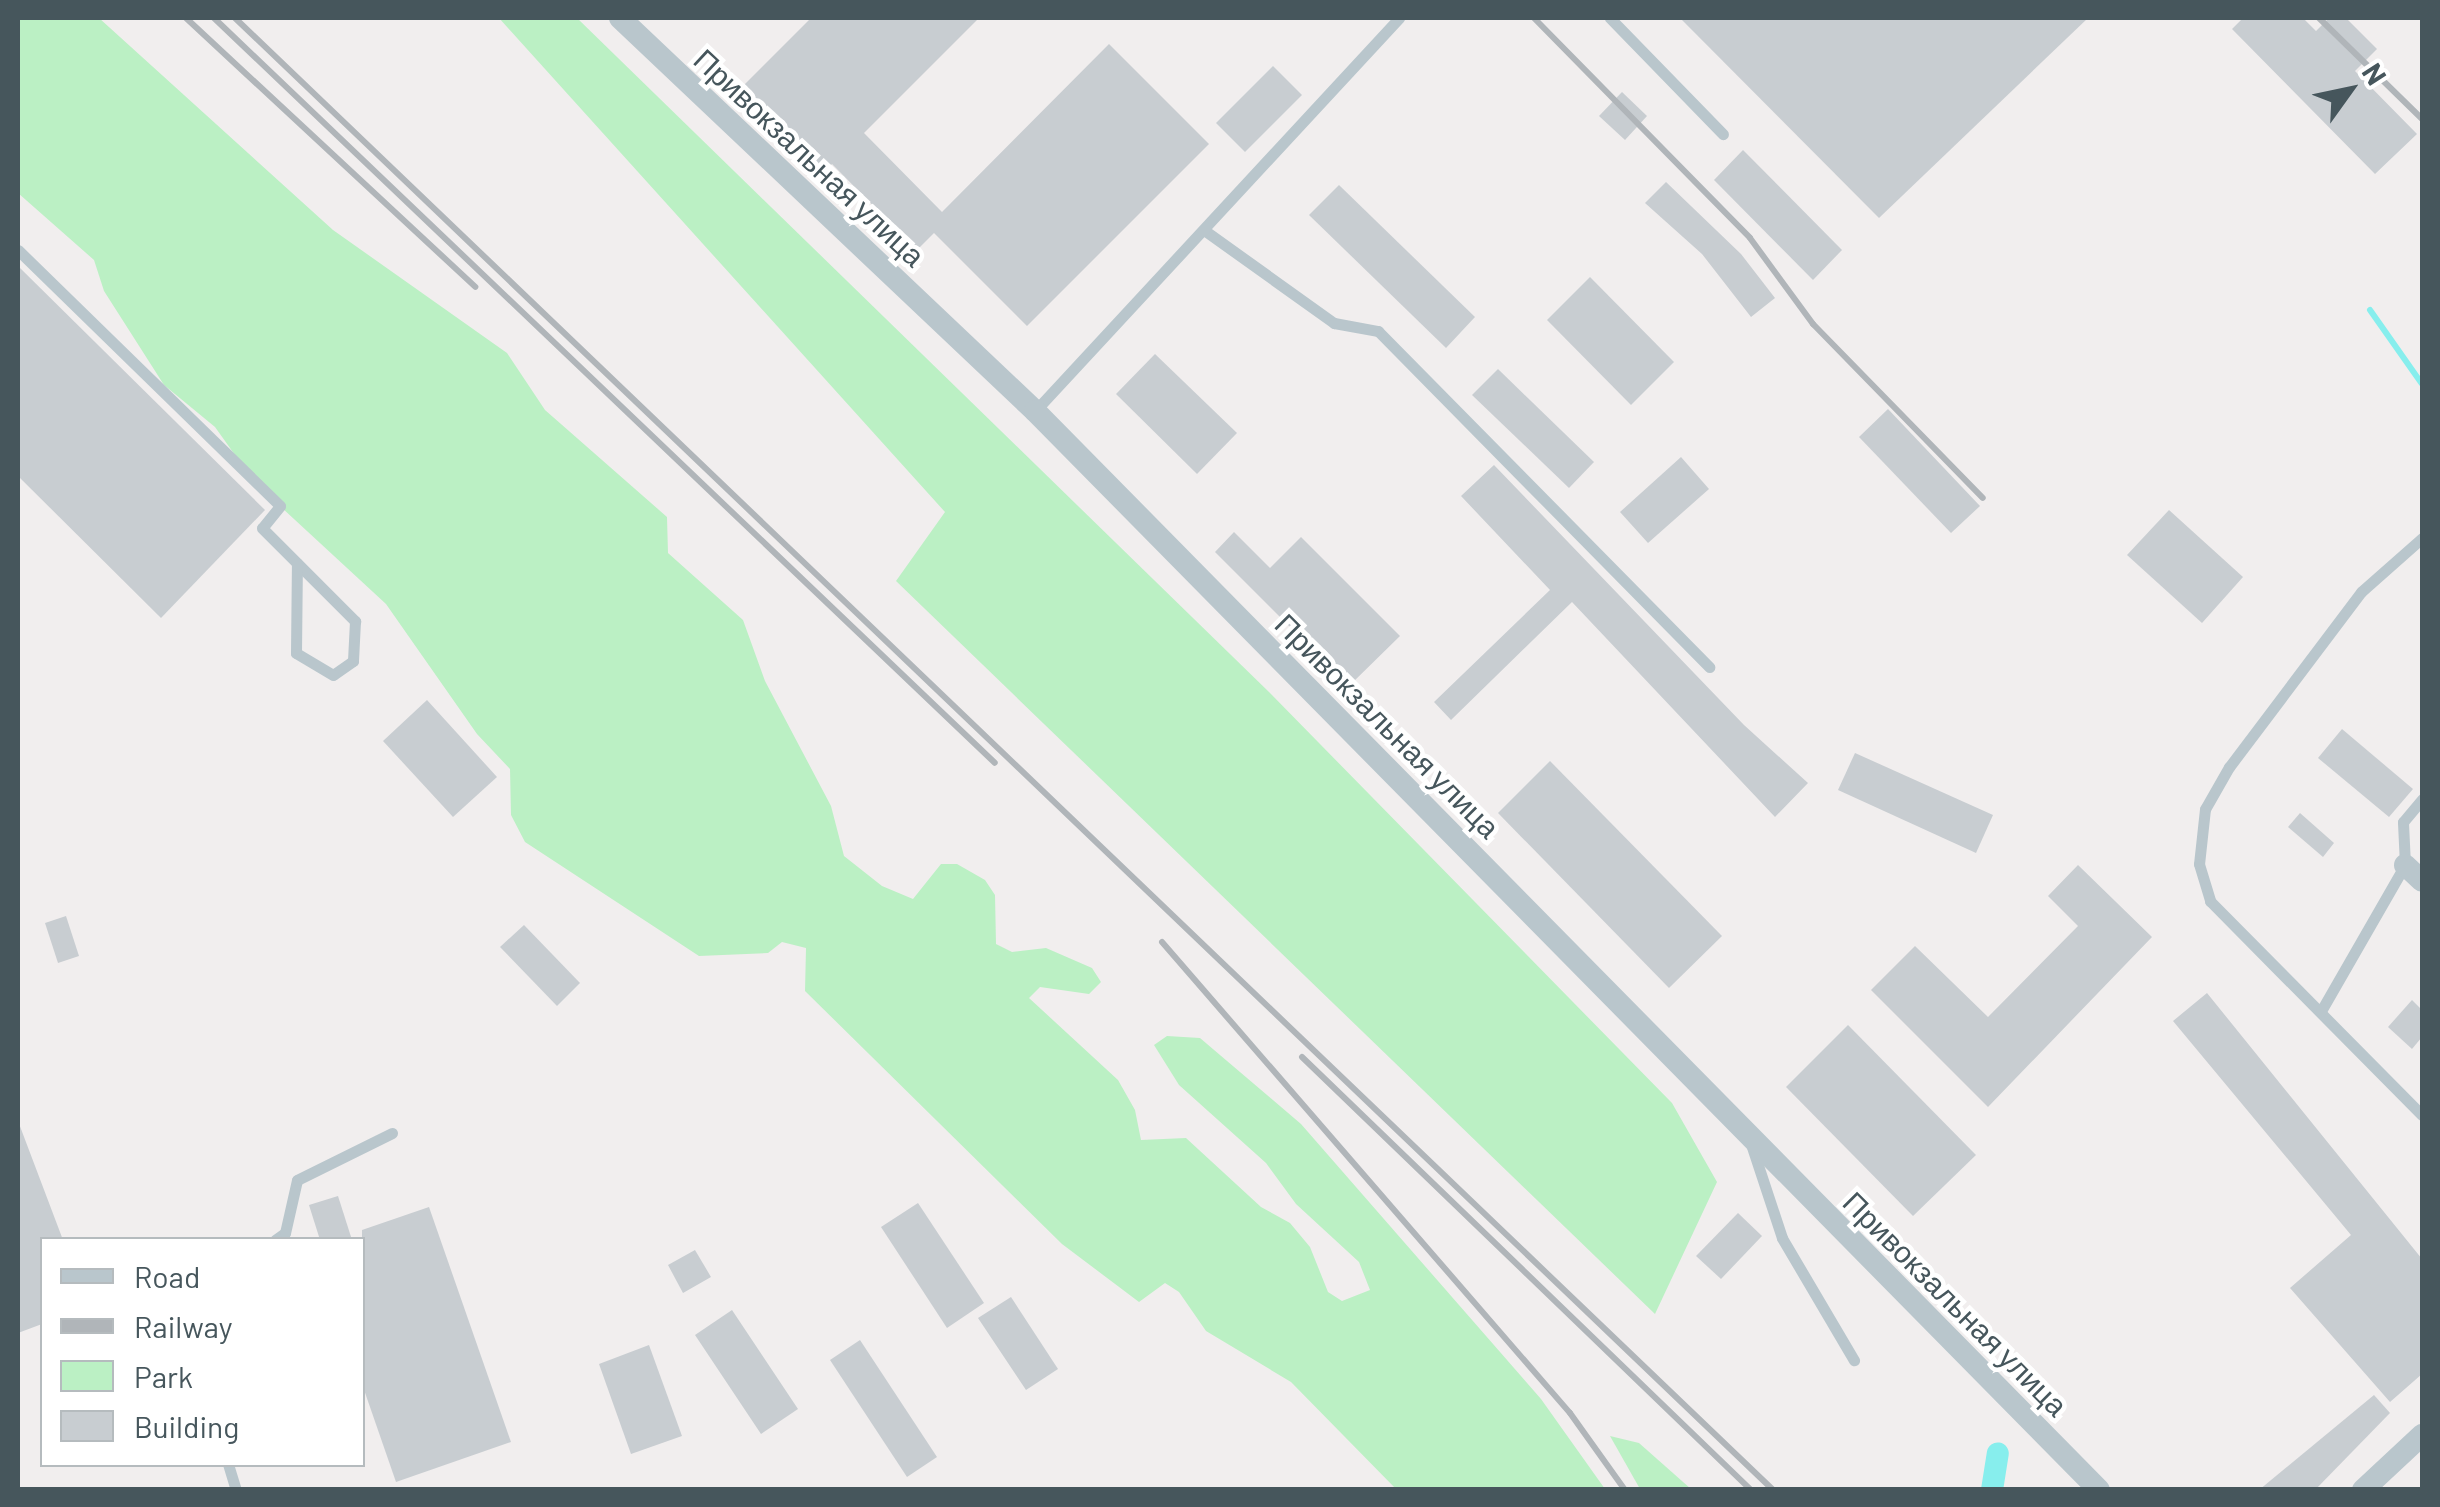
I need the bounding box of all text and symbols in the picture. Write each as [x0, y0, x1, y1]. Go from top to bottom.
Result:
north arrow [2300, 40, 2400, 140]
street label: Привокзальная улица [687, 41, 933, 273]
text: N [2356, 57, 2394, 91]
street label: Привокзальная улица [1268, 605, 1508, 845]
street label: Привокзальная улица [1836, 1183, 2076, 1423]
legend [40, 1237, 365, 1467]
text: Road [134, 1258, 200, 1294]
text: Railway [134, 1308, 233, 1344]
text: Park [134, 1358, 193, 1394]
text: Building [134, 1408, 239, 1444]

